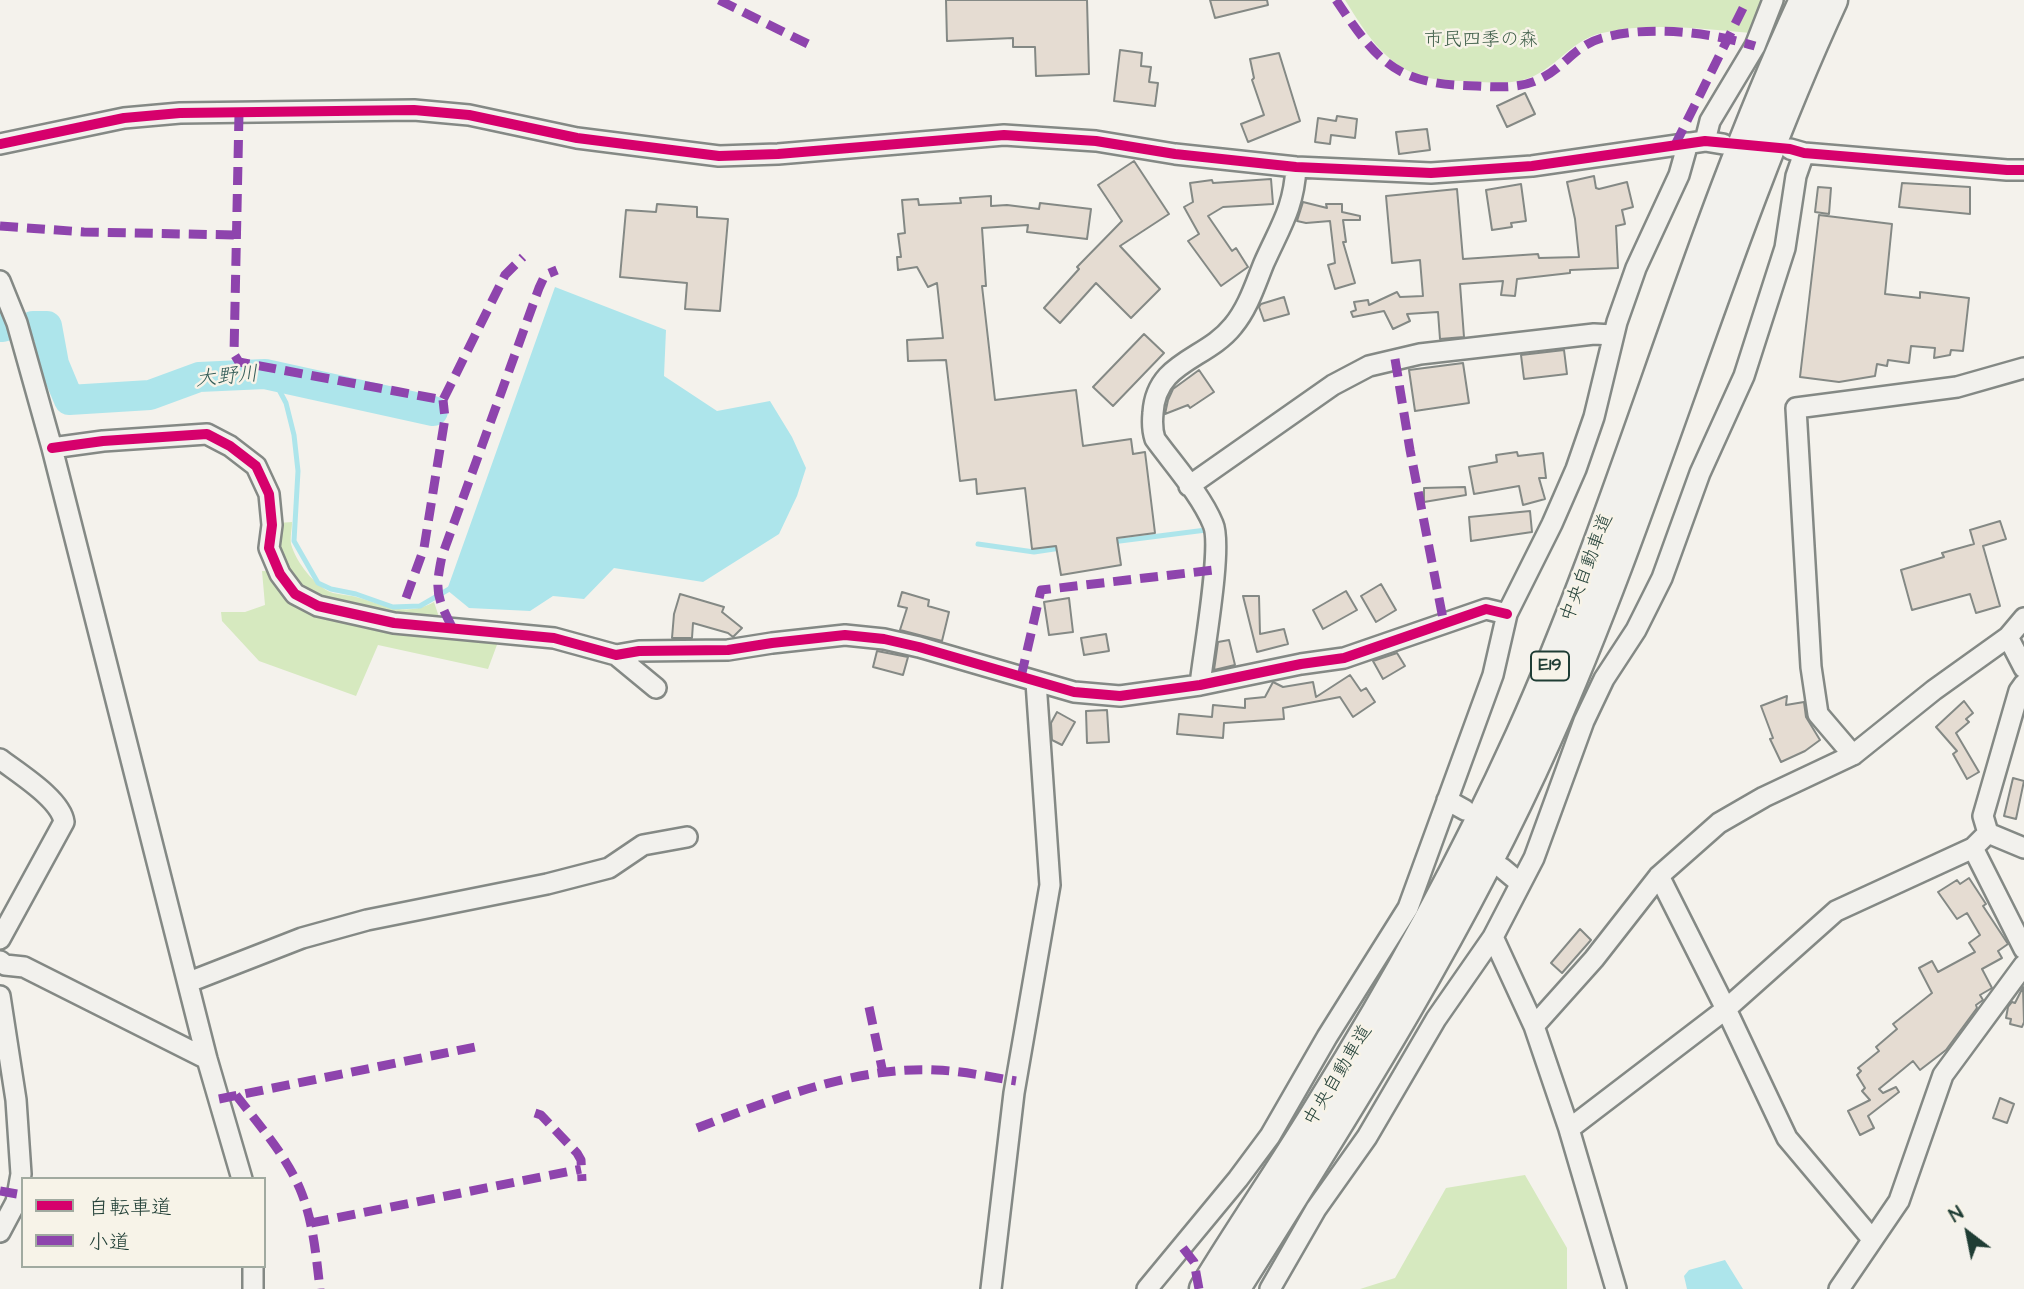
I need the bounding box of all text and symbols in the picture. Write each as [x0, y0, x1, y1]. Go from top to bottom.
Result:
park label: 市民四季の森 [1424, 30, 1538, 52]
water label: 大野川 [195, 363, 259, 393]
street label: 中央自動車道 [1557, 511, 1619, 625]
road number: E19 [1531, 652, 1569, 680]
street label: 中央自動車道 [1300, 1021, 1378, 1131]
legend [21, 1177, 266, 1268]
text: 自転車道 [88, 1193, 172, 1222]
north arrow [1933, 1198, 2003, 1268]
text: N [1944, 1200, 1969, 1229]
text: 小道 [88, 1228, 130, 1257]

